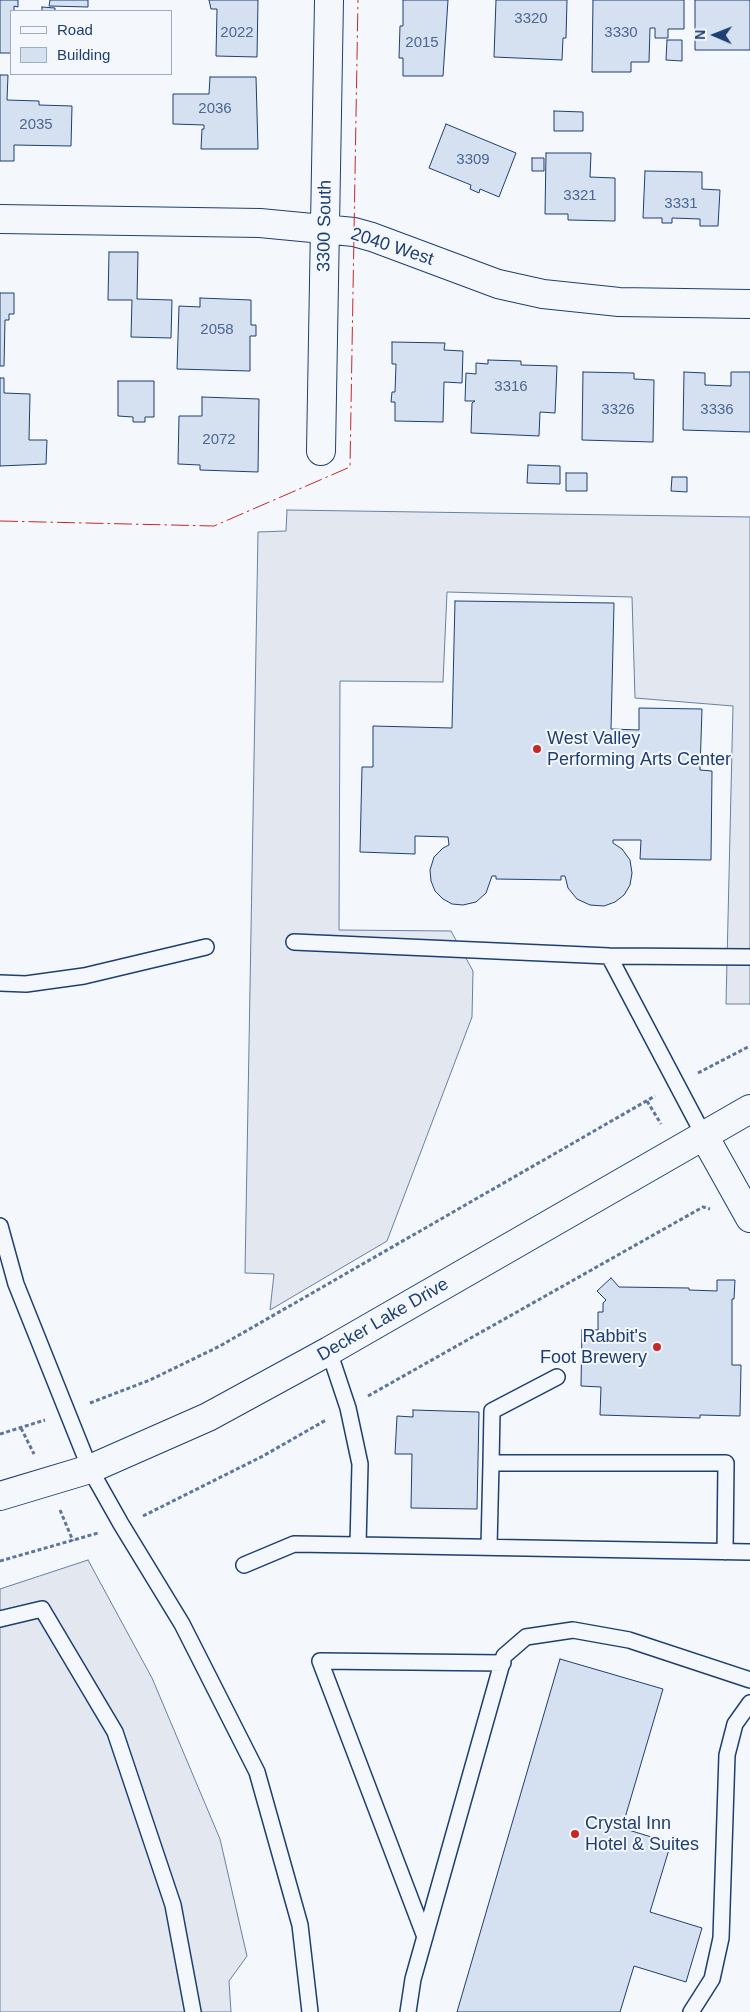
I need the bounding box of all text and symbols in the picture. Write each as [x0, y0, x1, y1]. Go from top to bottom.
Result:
legend [10, 10, 172, 75]
house number: 3320 [514, 10, 548, 28]
north arrow [690, 10, 740, 60]
text: Road [57, 21, 93, 38]
house number: 2022 [220, 24, 254, 42]
house number: 3330 [604, 24, 638, 42]
text: N [692, 30, 708, 40]
house number: 2015 [405, 34, 439, 52]
text: Building [57, 46, 110, 63]
house number: 2036 [198, 100, 232, 118]
house number: 2035 [19, 116, 53, 134]
house number: 3309 [456, 151, 490, 169]
street label: 3300 South [313, 180, 337, 272]
house number: 3321 [563, 187, 597, 205]
house number: 3331 [664, 195, 698, 213]
street label: 2040 West [348, 223, 436, 271]
house number: 2058 [200, 321, 234, 339]
house number: 3316 [494, 378, 528, 396]
house number: 3326 [601, 401, 635, 419]
house number: 3336 [700, 401, 734, 419]
house number: 2072 [202, 431, 236, 449]
place label: West Valley Performing Arts Center [547, 728, 731, 771]
marker: West Valley Performing Arts Center [531, 743, 543, 755]
street label: Decker Lake Drive [313, 1274, 453, 1366]
place label: Rabbit's Foot Brewery [540, 1326, 647, 1368]
marker: Rabbit's Foot Brewery [651, 1341, 663, 1353]
place label: Crystal Inn Hotel & Suites [585, 1813, 699, 1856]
marker: Crystal Inn Hotel & Suites [569, 1828, 581, 1840]

